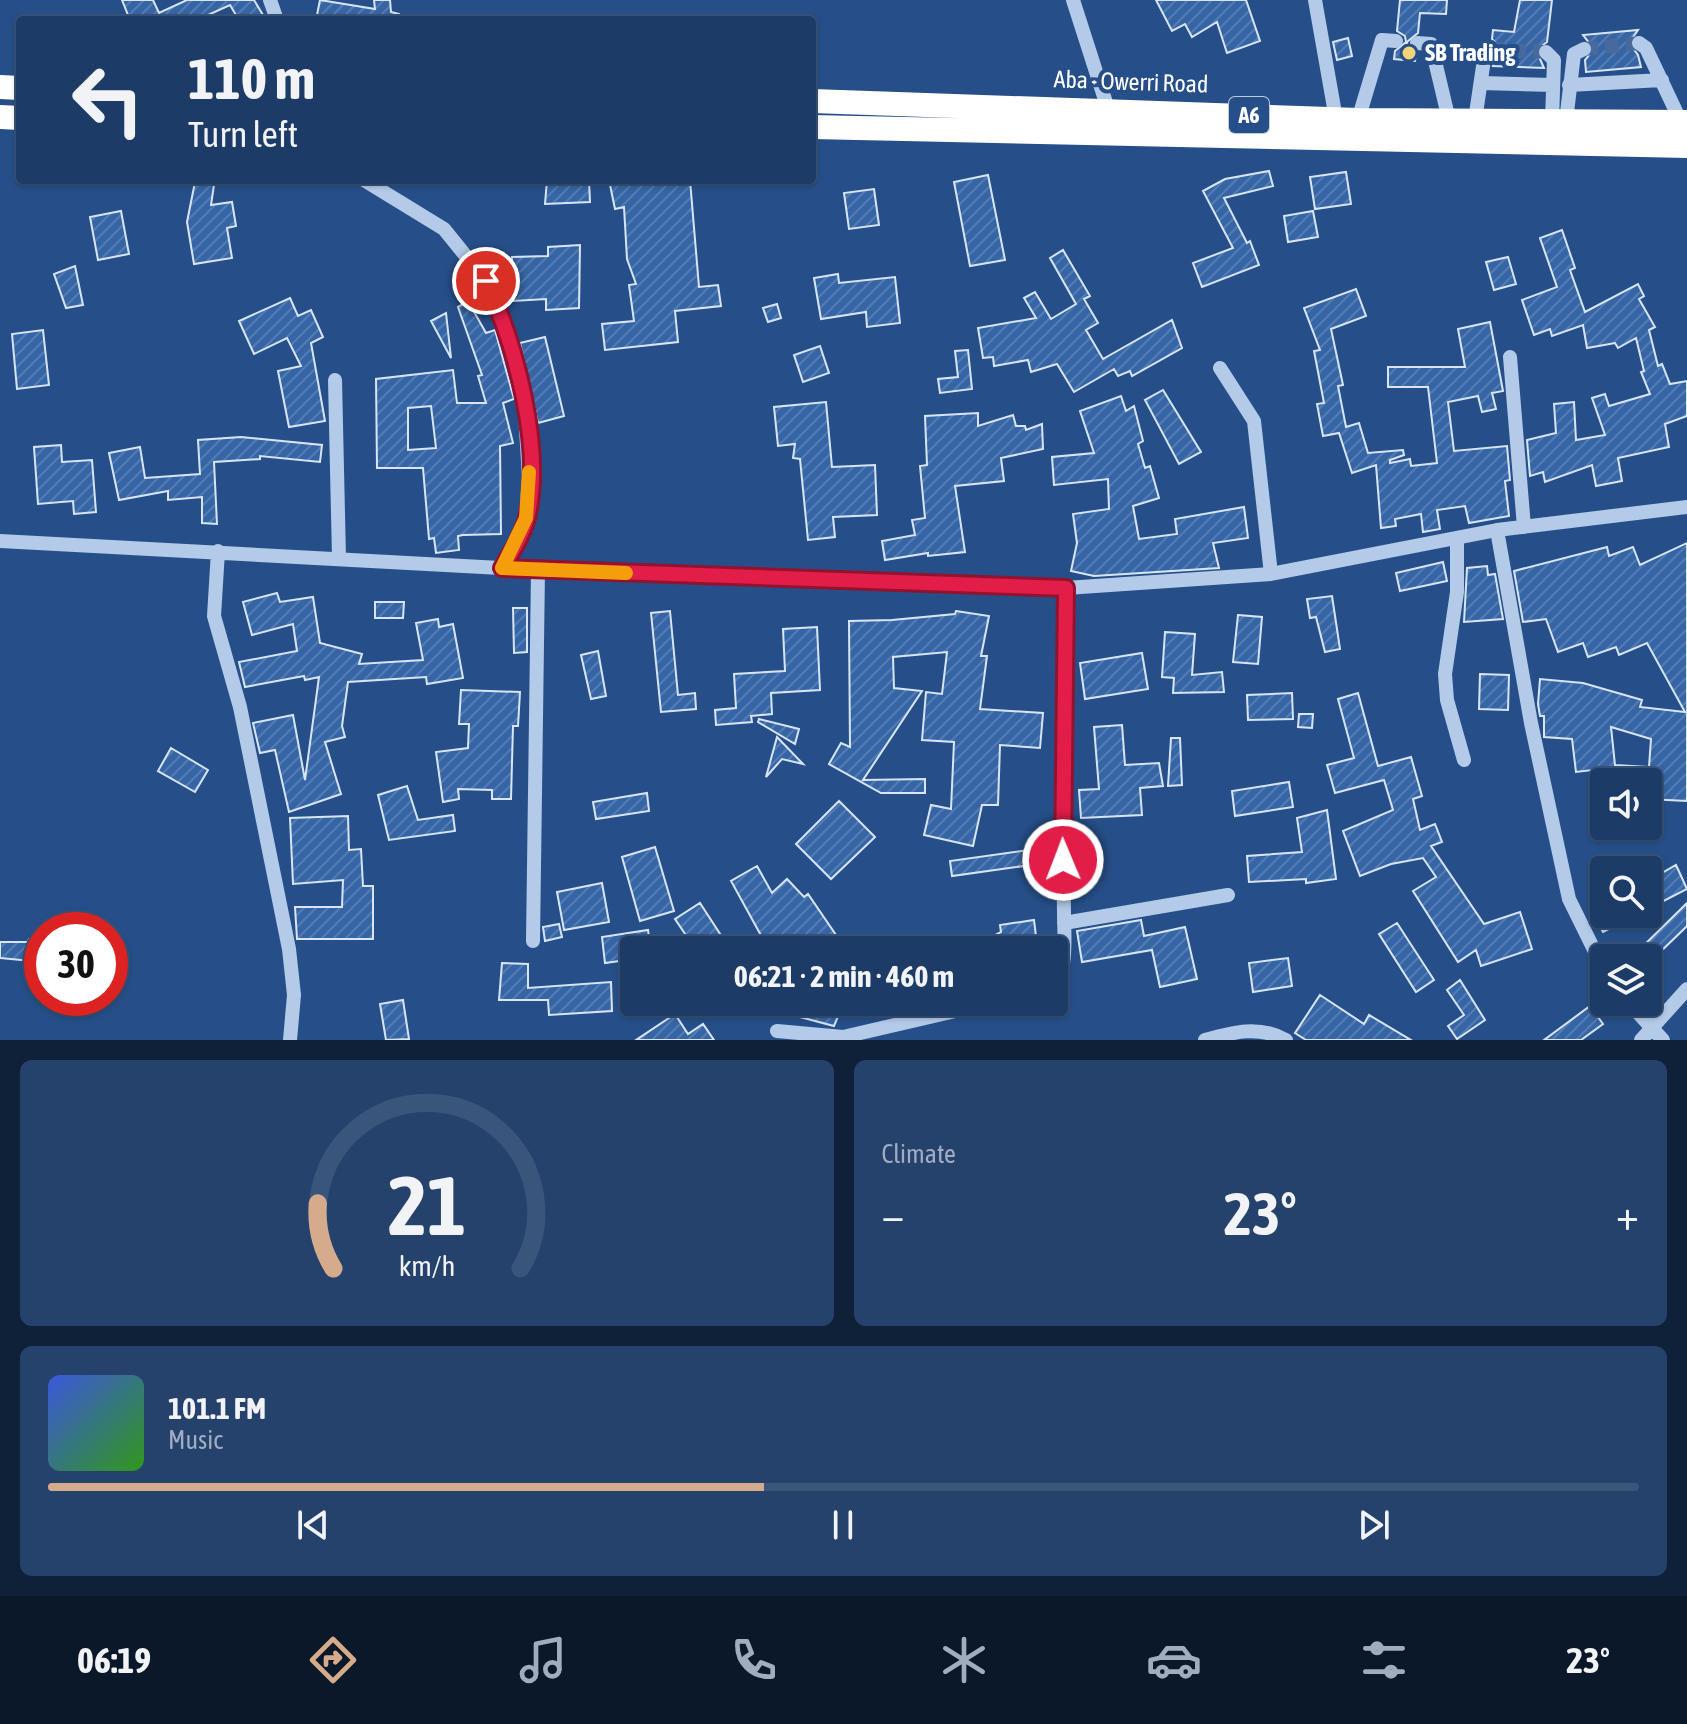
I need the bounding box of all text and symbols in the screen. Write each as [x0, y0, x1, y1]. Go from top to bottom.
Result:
place label: SB Trading [1425, 39, 1516, 66]
marker: SB Trading [1400, 44, 1418, 62]
text: 110 m [188, 47, 315, 111]
icon: left [56, 48, 160, 152]
street label: Aba - Owerri Road [1053, 65, 1209, 98]
road number: A6 [1229, 97, 1269, 133]
text: Turn left [188, 113, 298, 155]
pin [452, 247, 520, 315]
icon: arrive [464, 259, 508, 303]
map controls [1590, 768, 1662, 1016]
button: sound [1590, 768, 1662, 840]
position arrow [1021, 818, 1105, 902]
button: search [1590, 856, 1662, 928]
speed limit sign: 30 [24, 912, 128, 1016]
button: layers [1590, 944, 1662, 1016]
text: 06:21 · 2 min · 460 m [734, 959, 954, 993]
text: Climate [882, 1139, 956, 1169]
text: 21 [388, 1157, 466, 1253]
text: 23° [1224, 1179, 1297, 1248]
text: − [882, 1189, 904, 1239]
text: + [1616, 1189, 1639, 1239]
text: km/h [398, 1249, 455, 1282]
text: 101.1 FM [168, 1391, 266, 1425]
text: Music [168, 1425, 223, 1455]
icon: previous [291, 1503, 335, 1547]
icon: pause [821, 1503, 865, 1547]
icon: next [1352, 1503, 1396, 1547]
icon: directions [305, 1632, 361, 1688]
icon: music [515, 1632, 571, 1688]
icon: phone [726, 1632, 782, 1688]
icon: climate [936, 1632, 992, 1688]
icon: car [1146, 1632, 1202, 1688]
icon: filters [1356, 1632, 1412, 1688]
text: 06:19 [77, 1639, 151, 1681]
text: 23° [1566, 1639, 1610, 1681]

